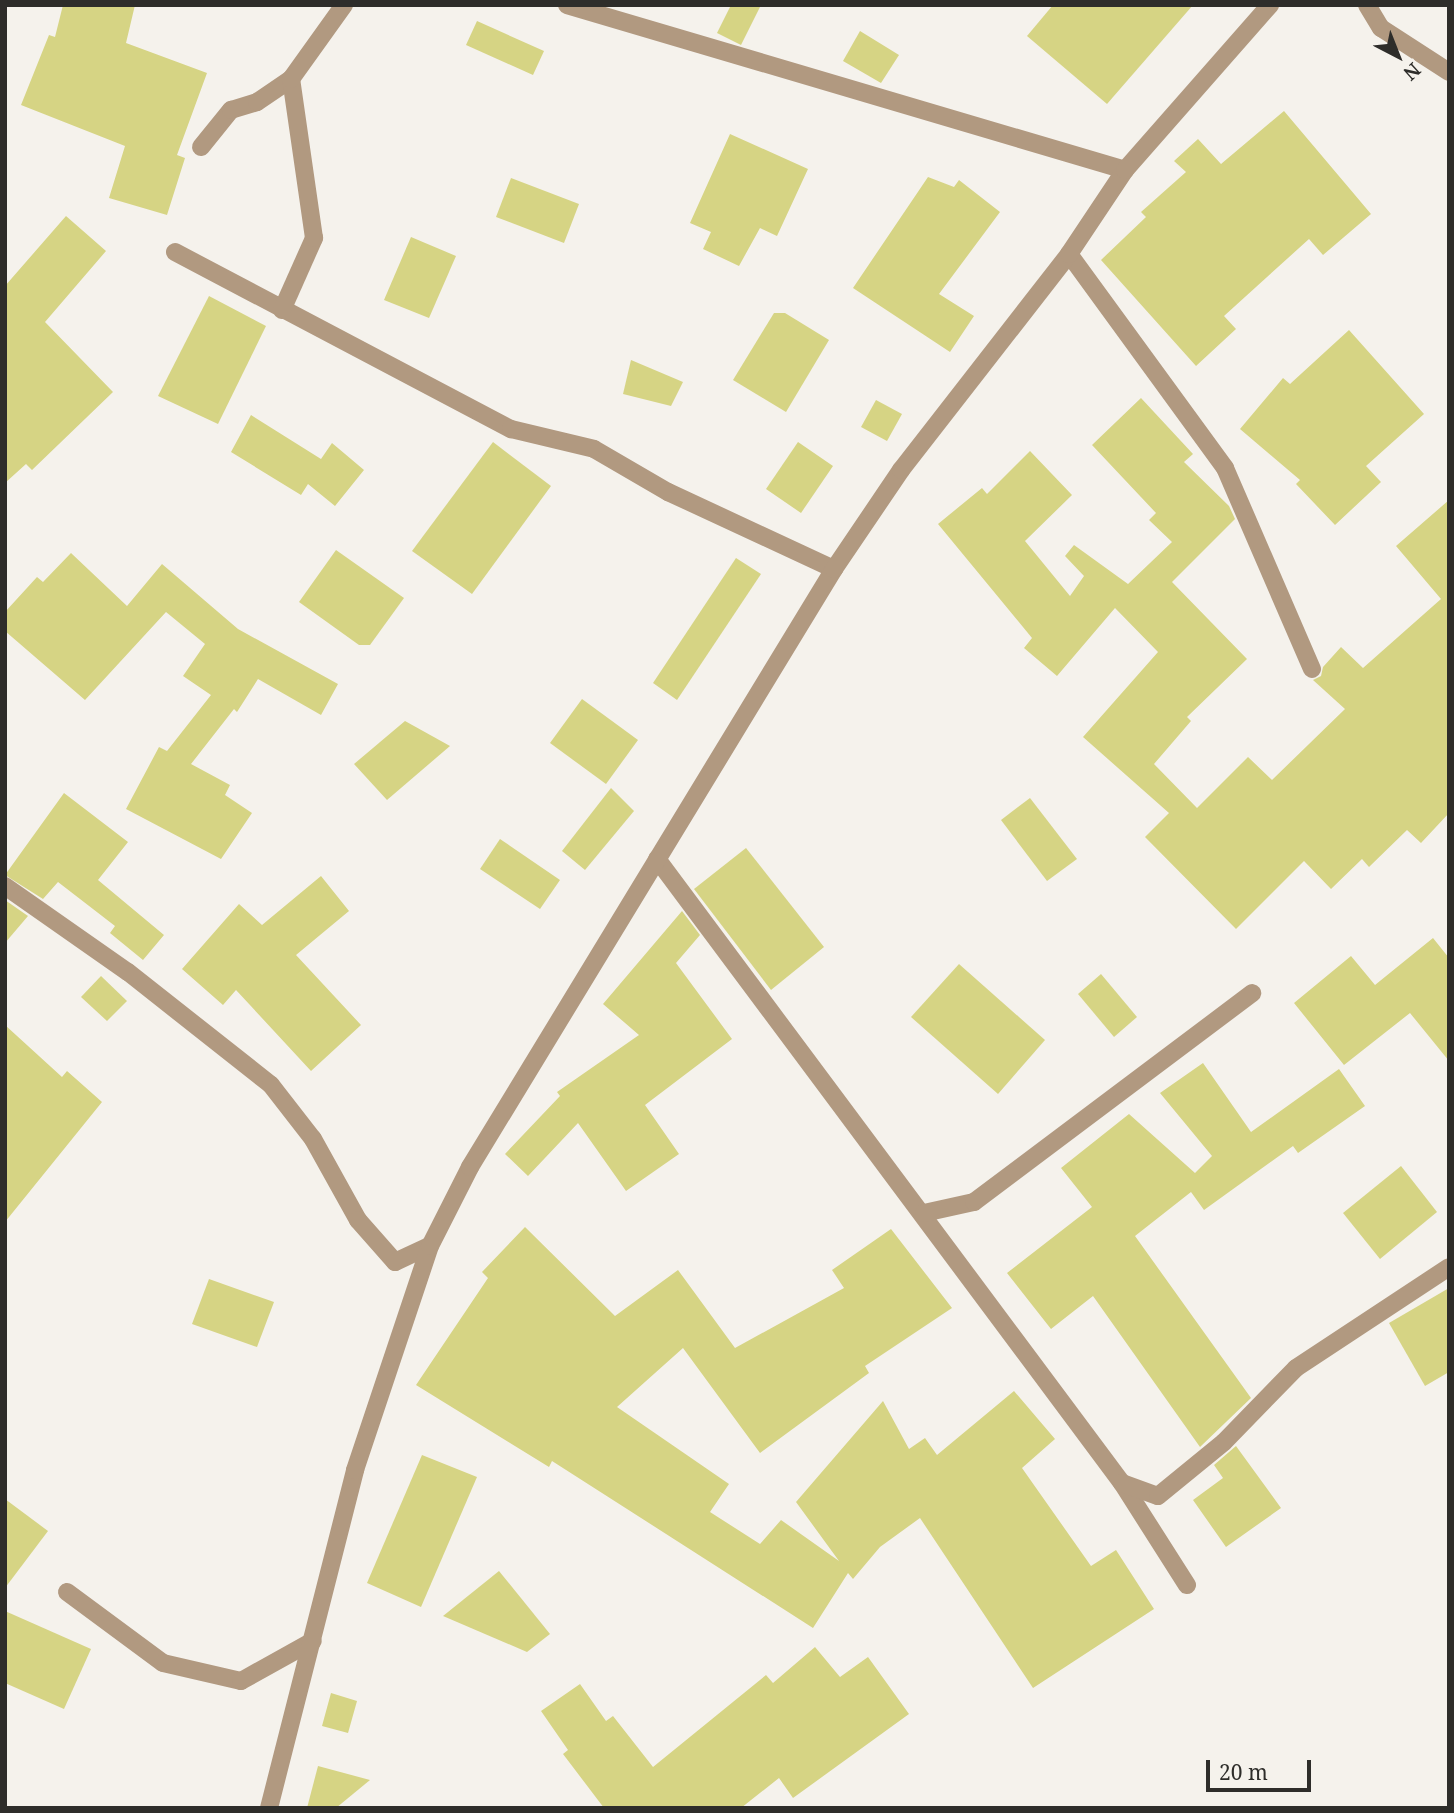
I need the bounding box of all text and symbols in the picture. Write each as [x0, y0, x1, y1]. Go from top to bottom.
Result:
north arrow [1363, 21, 1433, 91]
text: N [1398, 57, 1426, 86]
scale bar [1209, 1746, 1314, 1790]
text: 20 m [1219, 1758, 1268, 1786]

